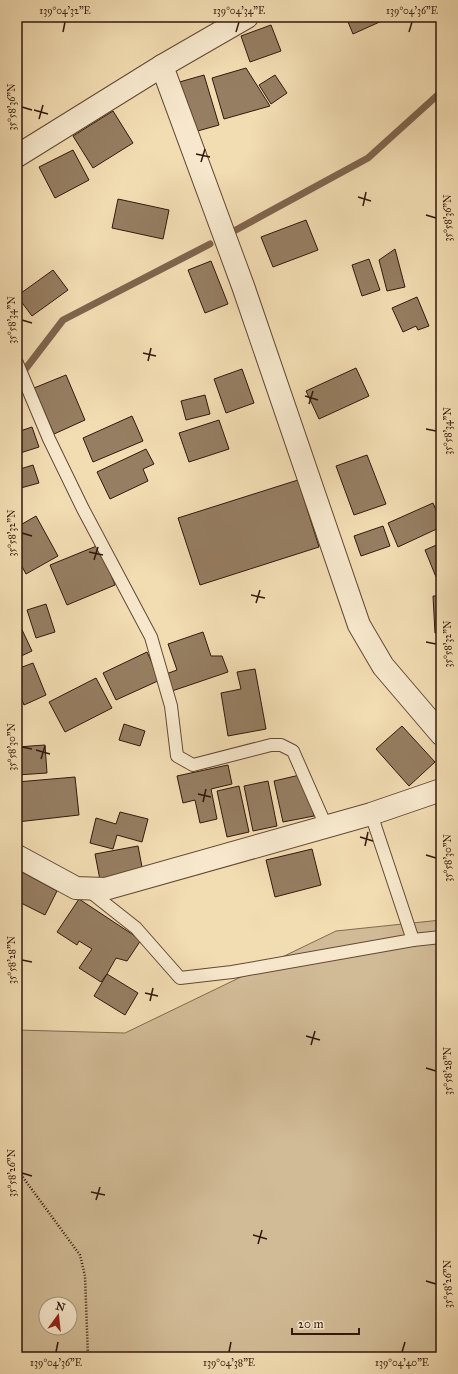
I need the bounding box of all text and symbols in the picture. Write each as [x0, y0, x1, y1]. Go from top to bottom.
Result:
text: 139°04'32"E [39, 5, 91, 17]
text: 139°04'34"E [213, 5, 265, 17]
text: 139°04'36"E [386, 5, 438, 17]
text: 35°58'36"N [6, 83, 18, 131]
text: 35°58'36"N [442, 194, 454, 242]
text: 35°58'34"N [6, 296, 18, 344]
text: 35°58'34"N [442, 407, 454, 455]
text: 35°58'32"N [6, 509, 18, 556]
text: 35°58'32"N [442, 620, 454, 667]
text: 35°58'30"N [6, 723, 18, 771]
text: 35°58'30"N [442, 834, 454, 882]
text: 35°58'28"N [6, 935, 18, 984]
text: 35°58'28"N [442, 1046, 454, 1095]
text: 35°58'26"N [6, 1149, 18, 1197]
text: 35°58'26"N [442, 1260, 454, 1308]
north arrow [38, 1296, 78, 1336]
text: N [54, 1299, 67, 1314]
scale bar [292, 1310, 359, 1336]
text: 20 m [298, 1317, 324, 1331]
text: 139°04'36"E [30, 1357, 82, 1369]
text: 139°04'38"E [203, 1357, 255, 1369]
text: 139°04'40"E [375, 1357, 429, 1369]

